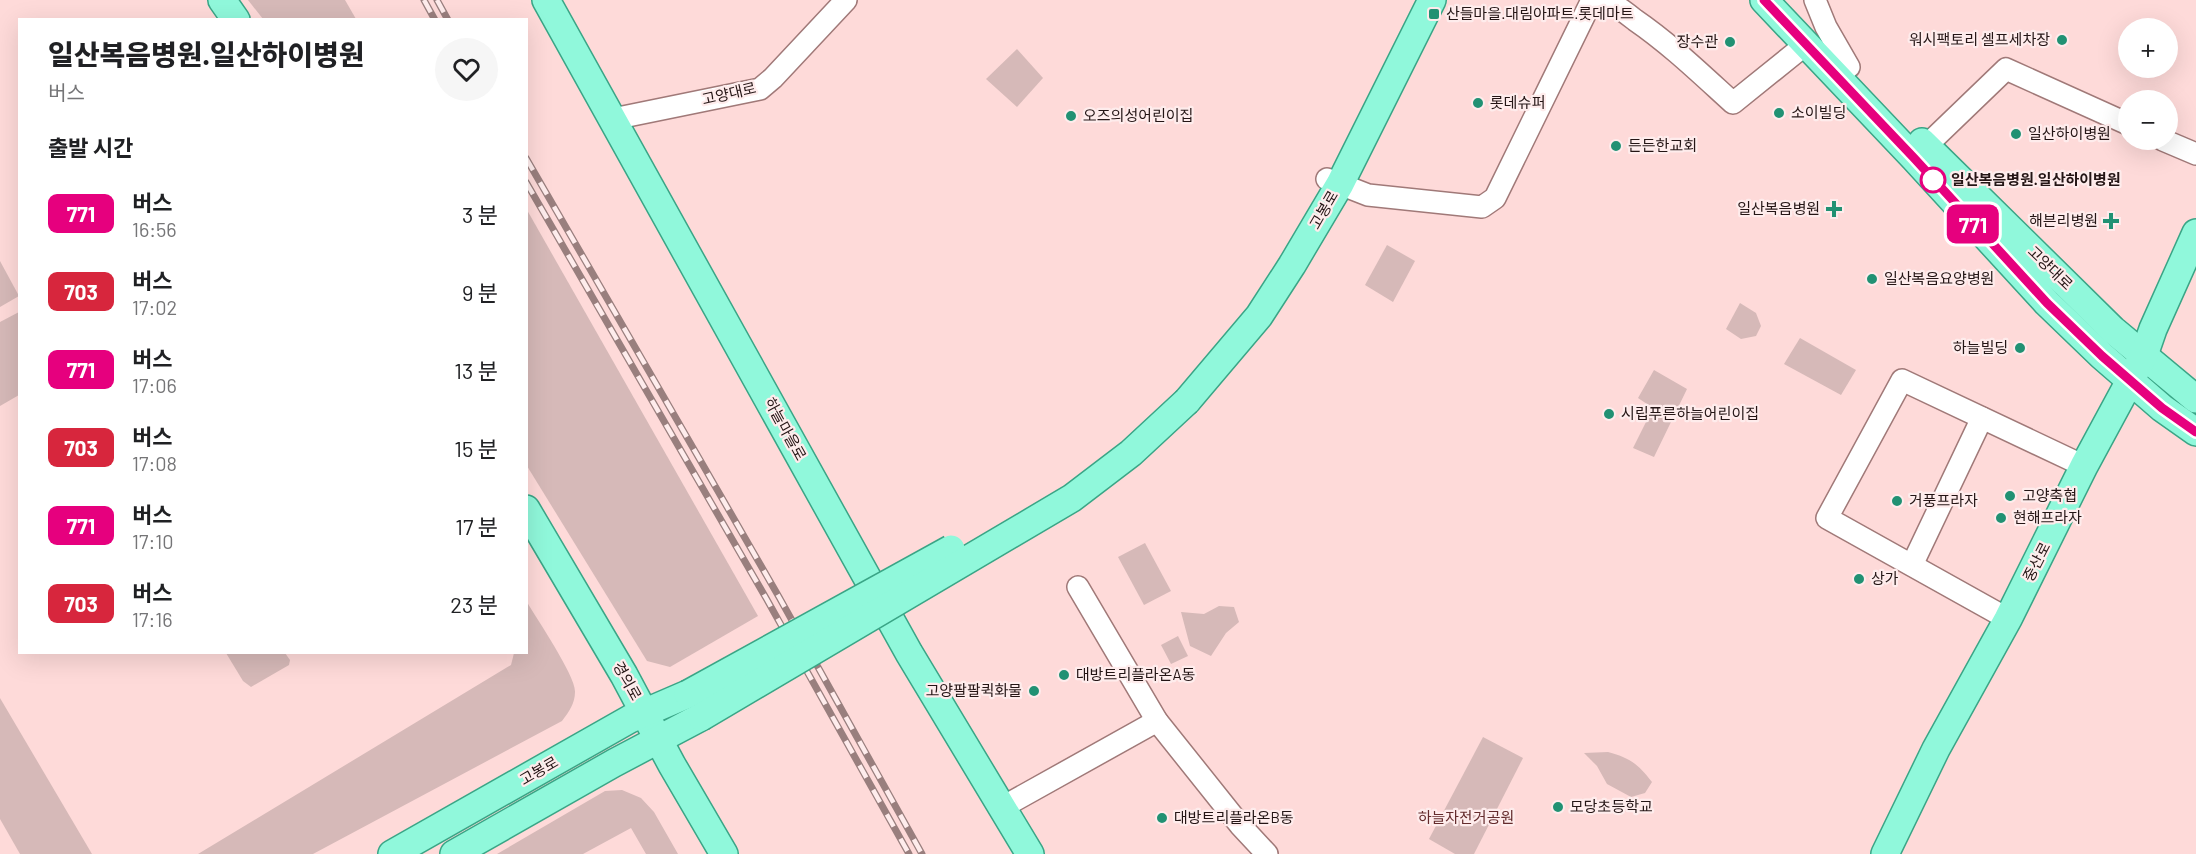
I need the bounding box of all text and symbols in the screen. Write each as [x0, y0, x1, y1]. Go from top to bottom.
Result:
place label: 산들마을.대림아파트.롯데마트 [1446, 4, 1634, 22]
marker: 산들마을.대림아파트.롯데마트 [1427, 7, 1441, 21]
map controls [2118, 18, 2178, 150]
button: + [2118, 18, 2178, 78]
place label: 워시팩토리 셀프세차장 [1909, 30, 2050, 48]
place label: 장수관 [1677, 32, 1718, 50]
marker: 워시팩토리 셀프세차장 [2055, 33, 2069, 47]
marker: 장수관 [1723, 35, 1737, 49]
text: 일산복음병원.일산하이병원 [48, 37, 365, 71]
button: heart [435, 38, 498, 101]
street label: 고양대로 [700, 78, 758, 108]
text: 버스 [48, 80, 85, 104]
button: − [2118, 90, 2178, 150]
place label: 롯데슈퍼 [1490, 93, 1545, 111]
marker: 롯데슈퍼 [1471, 96, 1485, 110]
place label: 소이빌딩 [1791, 103, 1846, 121]
place label: 오즈의성어린이집 [1083, 106, 1193, 124]
marker: 소이빌딩 [1772, 106, 1786, 120]
marker: 오즈의성어린이집 [1064, 109, 1078, 123]
place label: 일산하이병원 [2028, 124, 2111, 142]
marker: 일산하이병원 [2009, 127, 2023, 141]
text: 출발 시간 [48, 134, 133, 160]
place label: 든든한교회 [1628, 136, 1697, 154]
marker: 든든한교회 [1609, 139, 1623, 153]
marker: 일산복음병원.일산하이병원 [1920, 167, 1946, 193]
place label: 일산복음병원.일산하이병원 [1951, 170, 2121, 188]
street label: 고봉로 [1305, 187, 1341, 232]
text: 버스 [132, 189, 172, 215]
place label: 일산복음병원 [1737, 199, 1820, 217]
marker: 일산복음병원 [1825, 200, 1843, 218]
text: 771 [67, 201, 95, 226]
text: 3 분 [462, 201, 498, 227]
line badge: 771 [1938, 204, 2008, 244]
place label: 해븐리병원 [2029, 211, 2098, 229]
text: 771 [1959, 212, 1987, 237]
marker: 해븐리병원 [2102, 212, 2120, 230]
text: 16:56 [132, 217, 177, 241]
street label: 고양대로 [2025, 242, 2077, 293]
text: 버스 [132, 267, 172, 293]
place label: 일산복음요양병원 [1884, 269, 1994, 287]
marker: 일산복음요양병원 [1865, 272, 1879, 286]
text: 703 [64, 279, 98, 304]
text: 9 분 [462, 279, 498, 305]
text: 17:02 [132, 295, 177, 319]
place label: 하늘빌딩 [1953, 338, 2008, 356]
marker: 하늘빌딩 [2013, 341, 2027, 355]
text: 버스 [132, 345, 172, 371]
text: 771 [67, 357, 95, 382]
text: 13 분 [454, 357, 498, 383]
text: 17:06 [132, 373, 177, 397]
street label: 하늘마을로 [761, 394, 810, 463]
place label: 시립푸른하늘어린이집 [1621, 404, 1759, 422]
marker: 시립푸른하늘어린이집 [1602, 407, 1616, 421]
text: 버스 [132, 423, 172, 449]
text: 703 [64, 435, 98, 460]
text: 15 분 [454, 435, 498, 461]
text: 17:08 [132, 451, 177, 475]
place label: 고양축협 [2022, 486, 2077, 504]
marker: 고양축협 [2003, 489, 2017, 503]
place label: 거풍프라자 [1909, 491, 1978, 509]
marker: 거풍프라자 [1890, 494, 1904, 508]
text: 버스 [132, 501, 172, 527]
place label: 현해프라자 [2013, 508, 2082, 526]
marker: 현해프라자 [1994, 511, 2008, 525]
text: 771 [67, 513, 95, 538]
text: 17 분 [455, 513, 498, 539]
text: 17:10 [132, 529, 174, 553]
street label: 중산로 [2019, 539, 2054, 584]
place label: 상가 [1871, 569, 1899, 587]
marker: 상가 [1852, 572, 1866, 586]
text: 버스 [132, 579, 172, 605]
text: 703 [64, 591, 98, 616]
text: 23 분 [450, 591, 498, 617]
text: 17:16 [132, 607, 173, 631]
street label: 경의로 [610, 658, 646, 703]
place label: 대방트리플라온A동 [1076, 665, 1196, 683]
marker: 대방트리플라온A동 [1057, 668, 1071, 682]
place label: 고양팔팔퀵화물 [925, 681, 1022, 699]
marker: 고양팔팔퀵화물 [1027, 684, 1041, 698]
street label: 고봉로 [516, 752, 561, 788]
place label: 모당초등학교 [1570, 797, 1653, 815]
marker: 모당초등학교 [1551, 800, 1565, 814]
place label: 대방트리플라온B동 [1174, 808, 1294, 826]
park label: 하늘자전거공원 [1418, 808, 1514, 826]
marker: 대방트리플라온B동 [1155, 811, 1169, 825]

